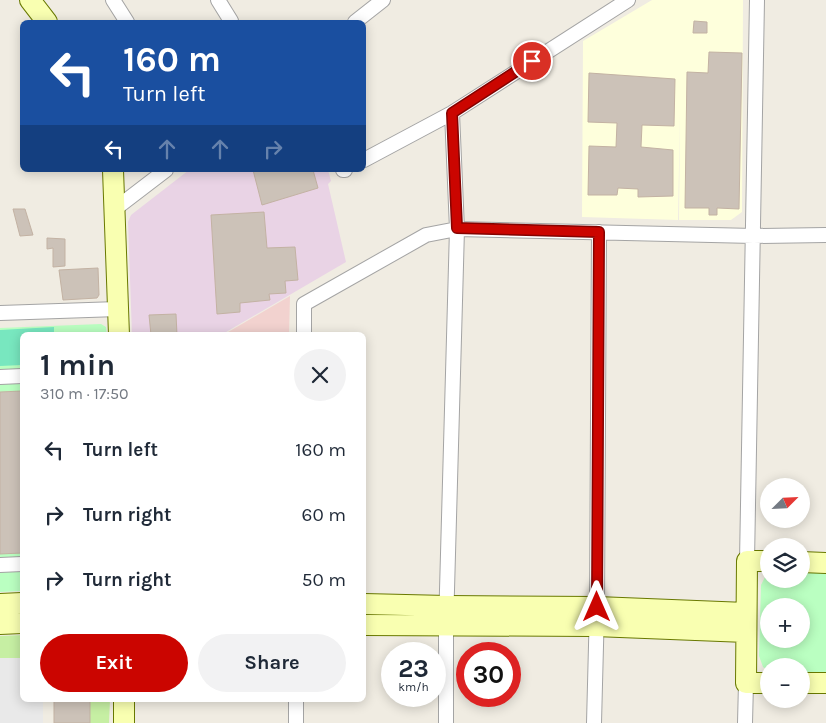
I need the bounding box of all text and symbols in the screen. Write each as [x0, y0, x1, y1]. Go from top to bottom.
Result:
text: 160 m [123, 39, 221, 80]
icon: left [40, 40, 105, 105]
pin [511, 40, 553, 82]
icon: arrive [518, 47, 546, 75]
text: Turn left [123, 81, 206, 107]
icon: left [100, 135, 128, 163]
icon: ahead [153, 135, 181, 163]
icon: ahead [206, 135, 234, 163]
icon: right [259, 135, 287, 163]
text: 1 min [40, 347, 115, 383]
button: close [294, 349, 346, 401]
text: 310 m · 17:50 [40, 384, 128, 403]
icon: left [40, 436, 68, 464]
text: Turn left [83, 439, 158, 461]
text: 160 m [295, 439, 346, 461]
north arrow [760, 478, 810, 528]
map controls [760, 478, 810, 708]
icon: right [40, 501, 68, 529]
text: Turn right [83, 504, 172, 526]
text: 60 m [302, 504, 346, 526]
button: layers [760, 538, 810, 588]
icon: right [40, 566, 68, 594]
text: Turn right [83, 569, 172, 591]
text: 50 m [302, 569, 346, 591]
position arrow [570, 580, 622, 632]
button: + [760, 598, 810, 648]
button: Exit [40, 634, 188, 692]
button: Share [198, 634, 346, 692]
speed limit sign: 30 [456, 642, 521, 707]
text: 23 [398, 654, 429, 683]
button: − [760, 658, 810, 708]
text: km/h [398, 680, 429, 694]

